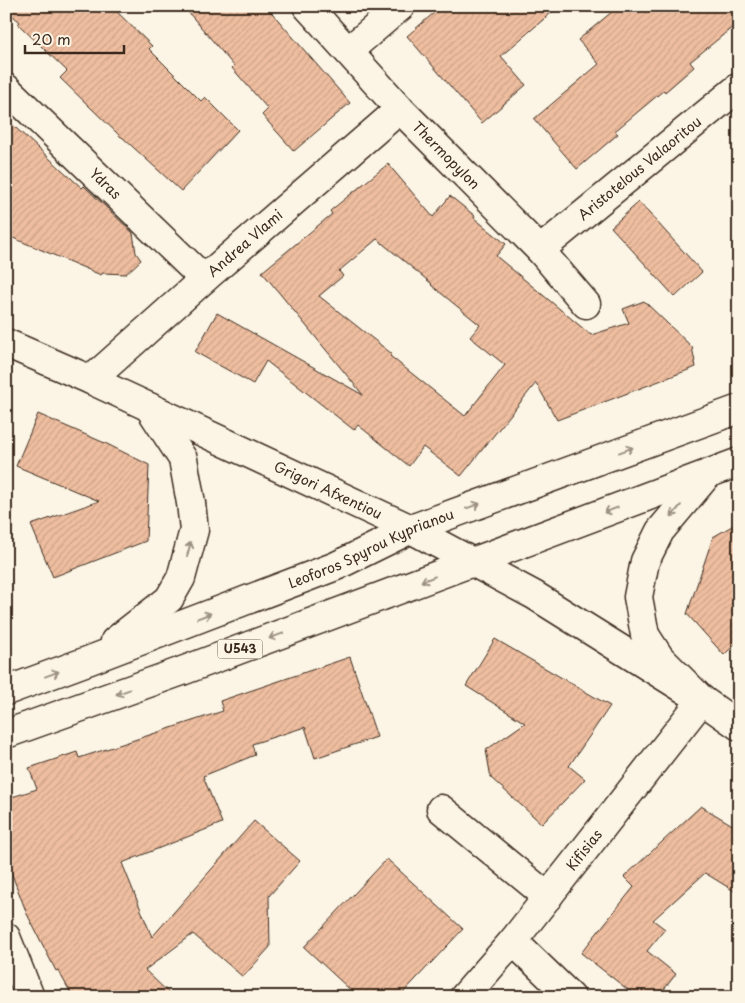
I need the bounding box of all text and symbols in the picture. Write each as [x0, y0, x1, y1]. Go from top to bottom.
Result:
scale bar [25, 22, 124, 54]
text: 20 m [32, 27, 71, 50]
street label: Aristotelous Valaoritou [573, 111, 706, 225]
street label: Thermopylon [408, 116, 485, 194]
street label: Ydras [85, 163, 126, 204]
street label: Andrea Vlami [202, 204, 287, 282]
one-way arrow [618, 445, 633, 454]
street label: Grigori Afxentiou [271, 456, 386, 524]
one-way arrow [465, 501, 481, 510]
street label: Leoforos Spyrou Kyprianou [285, 503, 457, 593]
one-way arrow [671, 504, 682, 517]
one-way arrow [604, 506, 619, 515]
one-way arrow [184, 542, 194, 558]
one-way arrow [421, 575, 436, 584]
one-way arrow [196, 611, 211, 620]
one-way arrow [268, 632, 284, 641]
road number: U543 [218, 640, 262, 659]
one-way arrow [44, 669, 59, 678]
one-way arrow [116, 688, 131, 697]
street label: Kifisias [561, 825, 607, 875]

